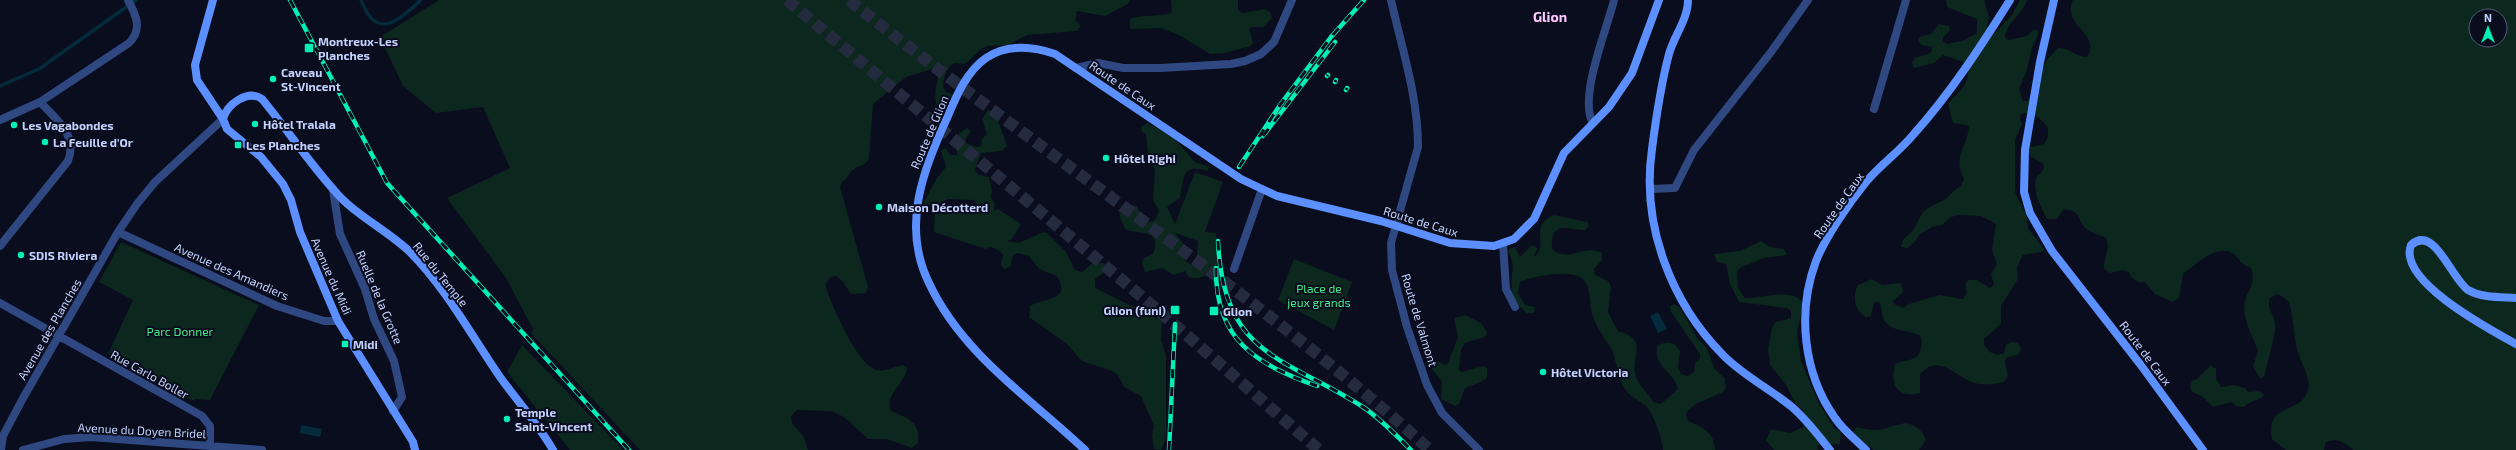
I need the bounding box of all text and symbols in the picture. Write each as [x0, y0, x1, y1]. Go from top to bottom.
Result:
district label: Glion [1533, 8, 1567, 25]
north arrow [2468, 8, 2508, 48]
text: N [2484, 11, 2492, 24]
place label: Montreux-Les Planches [318, 34, 398, 62]
marker: Montreux-Les Planches [303, 42, 315, 54]
street label: Route de Caux [1087, 58, 1160, 113]
place label: Caveau St-Vincent [281, 65, 341, 93]
marker: Caveau St-Vincent [268, 74, 278, 84]
street label: Route de Glion [907, 93, 951, 171]
place label: Hôtel Tralala [263, 117, 336, 131]
place label: Les Vagabondes [22, 118, 114, 132]
marker: Hôtel Tralala [250, 119, 260, 129]
marker: Les Vagabondes [9, 120, 19, 130]
place label: La Feuille d'Or [53, 135, 133, 149]
marker: La Feuille d'Or [40, 137, 50, 147]
place label: Les Planches [246, 138, 320, 152]
marker: Les Planches [233, 140, 243, 150]
place label: Hôtel Righi [1114, 151, 1176, 165]
marker: Hôtel Righi [1101, 153, 1111, 163]
street label: Route de Caux [1810, 169, 1866, 241]
place label: Maison Décotterd [887, 200, 988, 214]
marker: Maison Décotterd [874, 202, 884, 212]
street label: Route de Caux [1382, 203, 1461, 239]
street label: Avenue du Midi [309, 235, 355, 317]
street label: Rue du Temple [411, 239, 471, 309]
street label: Avenue des Amandiers [173, 240, 291, 302]
place label: SDIS Riviera [29, 248, 97, 262]
street label: Ruelle de la Grotte [354, 248, 406, 346]
marker: SDIS Riviera [16, 250, 26, 260]
street label: Route de Valmont [1399, 272, 1441, 369]
street label: Avenue des Planches [14, 276, 84, 382]
park label: Place de jeux grands [1287, 281, 1351, 310]
place label: Glion (funi) [1103, 303, 1166, 317]
marker: Glion (funi) [1169, 304, 1181, 316]
place label: Glion [1223, 304, 1252, 318]
marker: Glion [1208, 305, 1220, 317]
street label: Route de Caux [2117, 318, 2175, 389]
park label: Parc Donner [147, 324, 214, 338]
place label: Midi [353, 337, 378, 351]
marker: Midi [340, 339, 350, 349]
street label: Rue Carlo Boller [108, 347, 192, 401]
place label: Hôtel Victoria [1551, 365, 1629, 379]
marker: Hôtel Victoria [1538, 367, 1548, 377]
place label: Temple Saint-Vincent [515, 405, 592, 433]
marker: Temple Saint-Vincent [502, 414, 512, 424]
street label: Avenue du Doyen Bridel [77, 420, 207, 440]

